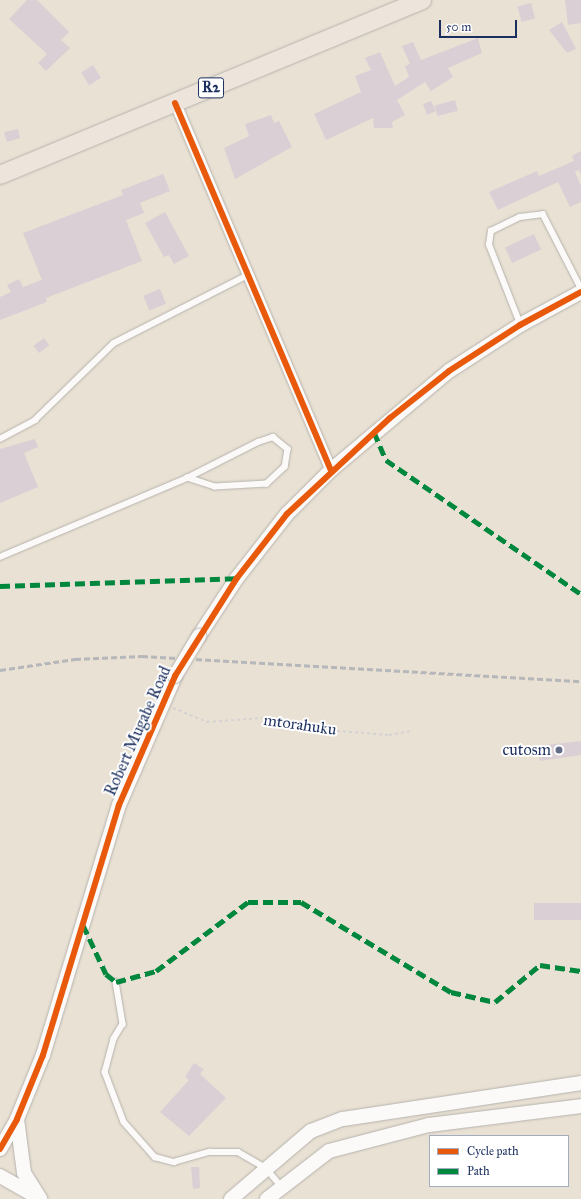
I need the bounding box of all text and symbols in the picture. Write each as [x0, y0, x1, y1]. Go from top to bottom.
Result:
scale bar [441, 12, 519, 38]
text: 50 m [446, 20, 471, 34]
road number: R2 [198, 75, 224, 101]
street label: Robert Mugabe Road [101, 663, 175, 799]
street label: mtorahuku [262, 710, 338, 740]
place label: cutosm [503, 740, 551, 760]
marker: cutosm [554, 745, 564, 755]
legend [429, 1135, 569, 1187]
text: Cycle path [467, 1144, 519, 1158]
text: Path [467, 1164, 490, 1178]

